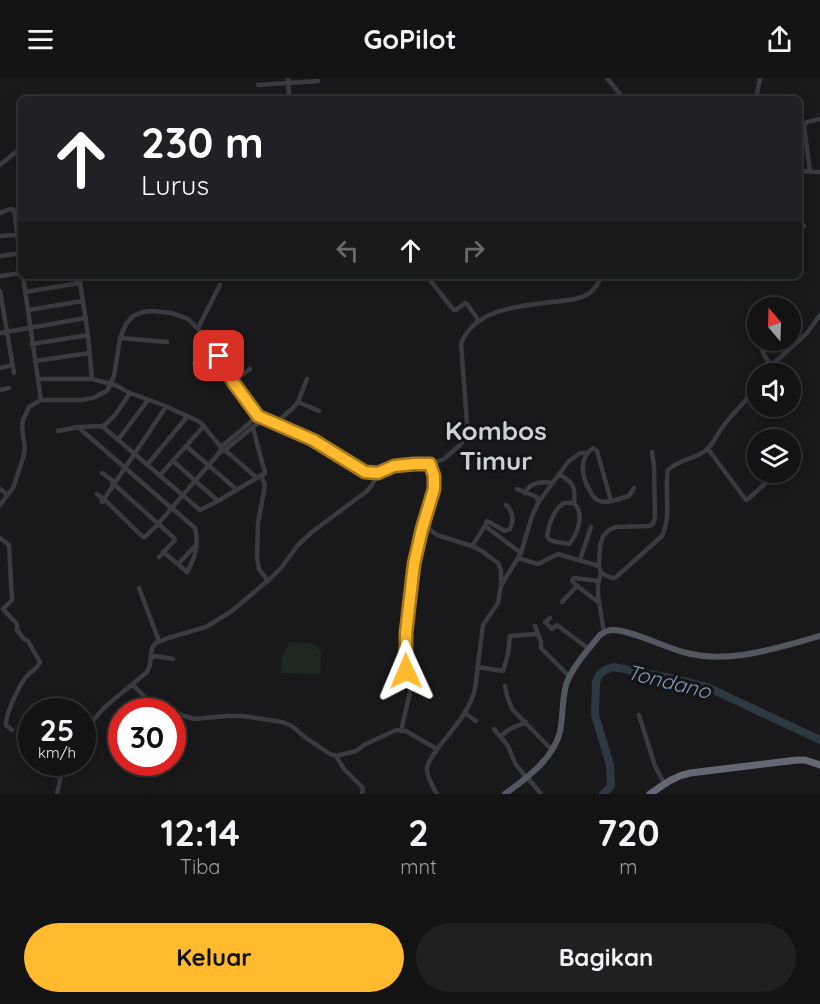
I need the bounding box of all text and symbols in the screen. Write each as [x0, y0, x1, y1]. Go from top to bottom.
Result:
text: GoPilot [363, 22, 457, 56]
icon: menu [24, 23, 57, 56]
icon: share [763, 23, 796, 56]
text: 230 m [141, 116, 264, 169]
icon: ahead [42, 120, 120, 198]
text: Lurus [141, 168, 209, 202]
icon: left [331, 234, 364, 267]
icon: ahead [394, 234, 427, 267]
icon: right [457, 234, 490, 267]
north arrow [747, 297, 801, 351]
map controls [747, 297, 801, 483]
pin [193, 330, 244, 381]
icon: arrive [202, 339, 235, 372]
button: sound [747, 363, 801, 417]
district label: Kombos Timur [445, 414, 547, 477]
button: layers [747, 429, 801, 483]
position arrow [374, 639, 438, 703]
water label: Tondano [624, 658, 715, 704]
speed limit sign: 30 [108, 698, 186, 776]
text: 25 [40, 711, 74, 749]
text: km/h [38, 743, 76, 762]
text: 12:14 [160, 810, 240, 855]
text: 2 [408, 810, 429, 855]
text: 720 [597, 810, 660, 855]
text: Tiba [180, 854, 220, 879]
text: mnt [400, 854, 437, 879]
text: m [619, 854, 638, 879]
button: Keluar [24, 923, 404, 992]
button: Bagikan [416, 923, 796, 992]

